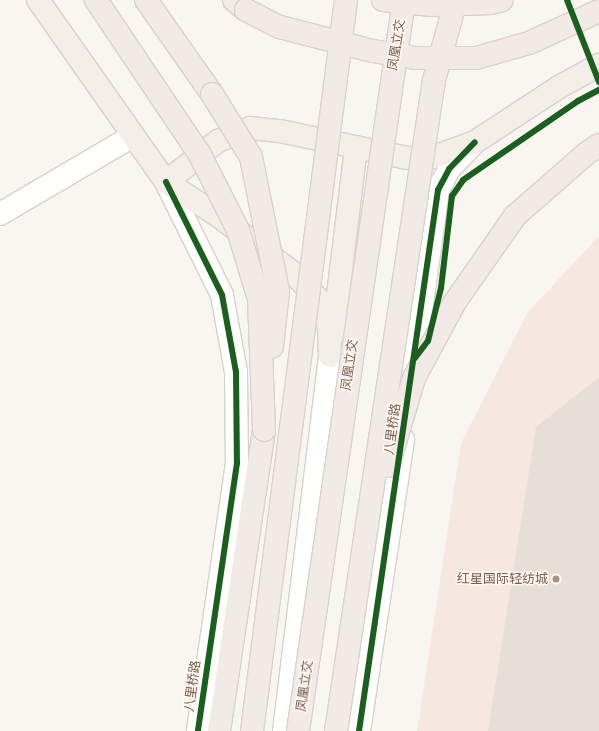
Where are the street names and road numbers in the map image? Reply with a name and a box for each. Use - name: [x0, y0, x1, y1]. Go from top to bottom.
- street label: 凤凰立交: [385, 18, 409, 72]
- street label: 凤凰立交: [339, 338, 361, 392]
- street label: 八里桥路: [382, 402, 404, 456]
- street label: 八里桥路: [182, 659, 204, 713]
- street label: 凤凰立交: [294, 659, 316, 713]

